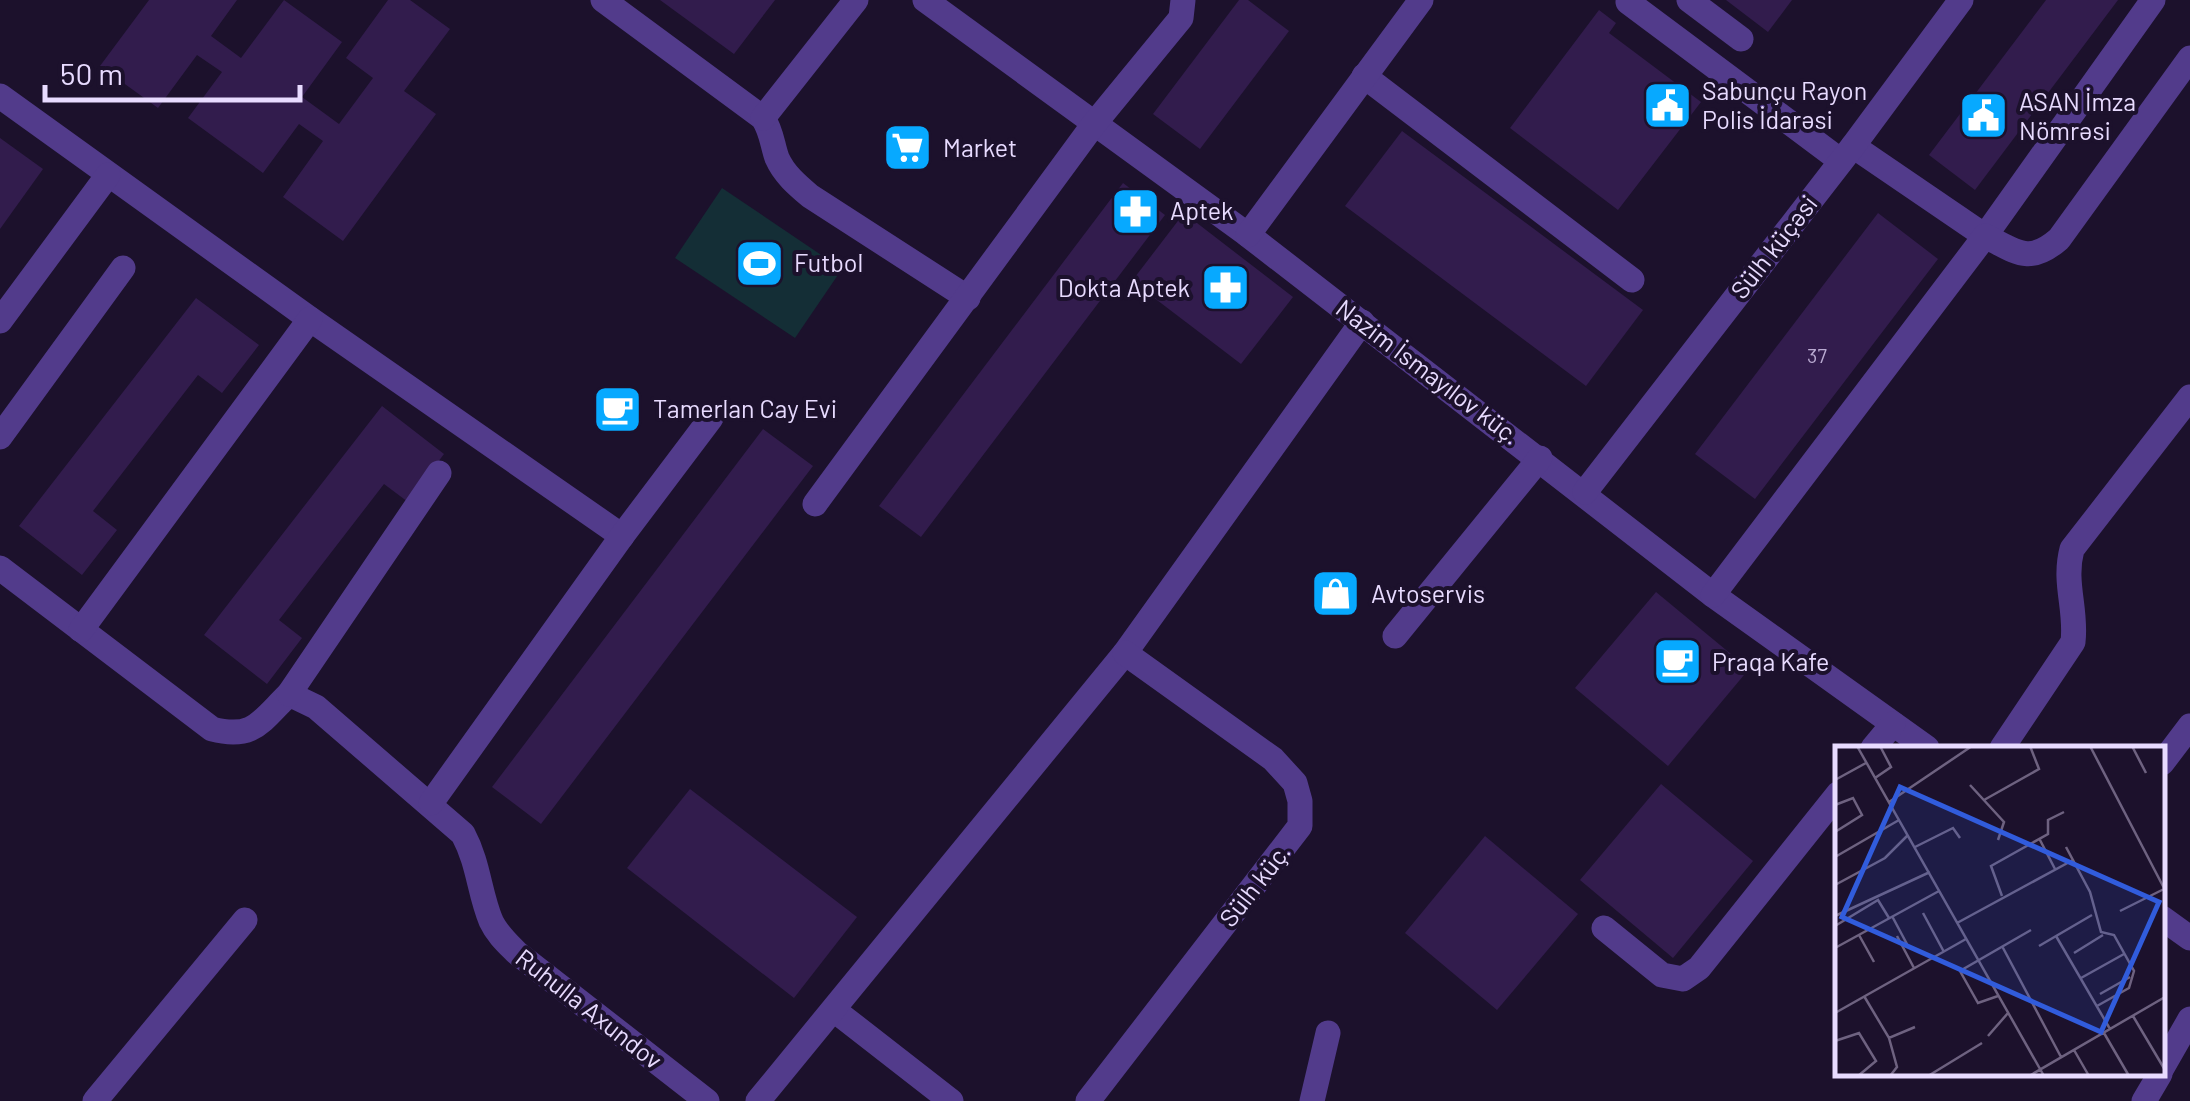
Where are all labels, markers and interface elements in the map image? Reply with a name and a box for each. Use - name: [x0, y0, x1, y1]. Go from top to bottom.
- scale bar: [45, 40, 300, 102]
- text: 50 m: [60, 55, 123, 91]
- place label: Sabunçu Rayon Polis İdarəsi: [1702, 75, 1867, 134]
- public building icon: Sabunçu Rayon Polis İdarəsi: [1641, 79, 1693, 131]
- place label: ASAN İmza Nömrəsi: [2019, 86, 2136, 145]
- public building icon: ASAN İmza Nömrəsi: [1958, 90, 2010, 142]
- supermarket icon: Market: [882, 122, 934, 174]
- place label: Market: [943, 132, 1017, 162]
- pharmacy icon: Aptek: [1109, 185, 1161, 237]
- street label: Sülh küçəsi: [1724, 189, 1823, 304]
- place label: Aptek: [1170, 195, 1234, 225]
- sports icon: Futbol: [733, 237, 785, 289]
- place label: Futbol: [794, 247, 863, 277]
- pharmacy icon: Dokta Aptek: [1199, 262, 1251, 314]
- place label: Dokta Aptek: [1058, 272, 1190, 302]
- street label: Nazim İsmayılov küç.: [1331, 292, 1526, 450]
- house number: 37: [1807, 343, 1827, 367]
- cafe icon: Tamerlan Cay Evi: [592, 383, 644, 435]
- place label: Tamerlan Cay Evi: [653, 393, 837, 423]
- shop icon: Avtoservis: [1310, 568, 1362, 620]
- place label: Avtoservis: [1371, 578, 1485, 608]
- cafe icon: Praqa Kafe: [1651, 636, 1703, 688]
- place label: Praqa Kafe: [1712, 646, 1829, 676]
- inset map: [1835, 746, 2165, 1076]
- street label: Sülh küç.: [1212, 837, 1296, 932]
- street label: Ruhulla Axundov: [511, 942, 669, 1075]

